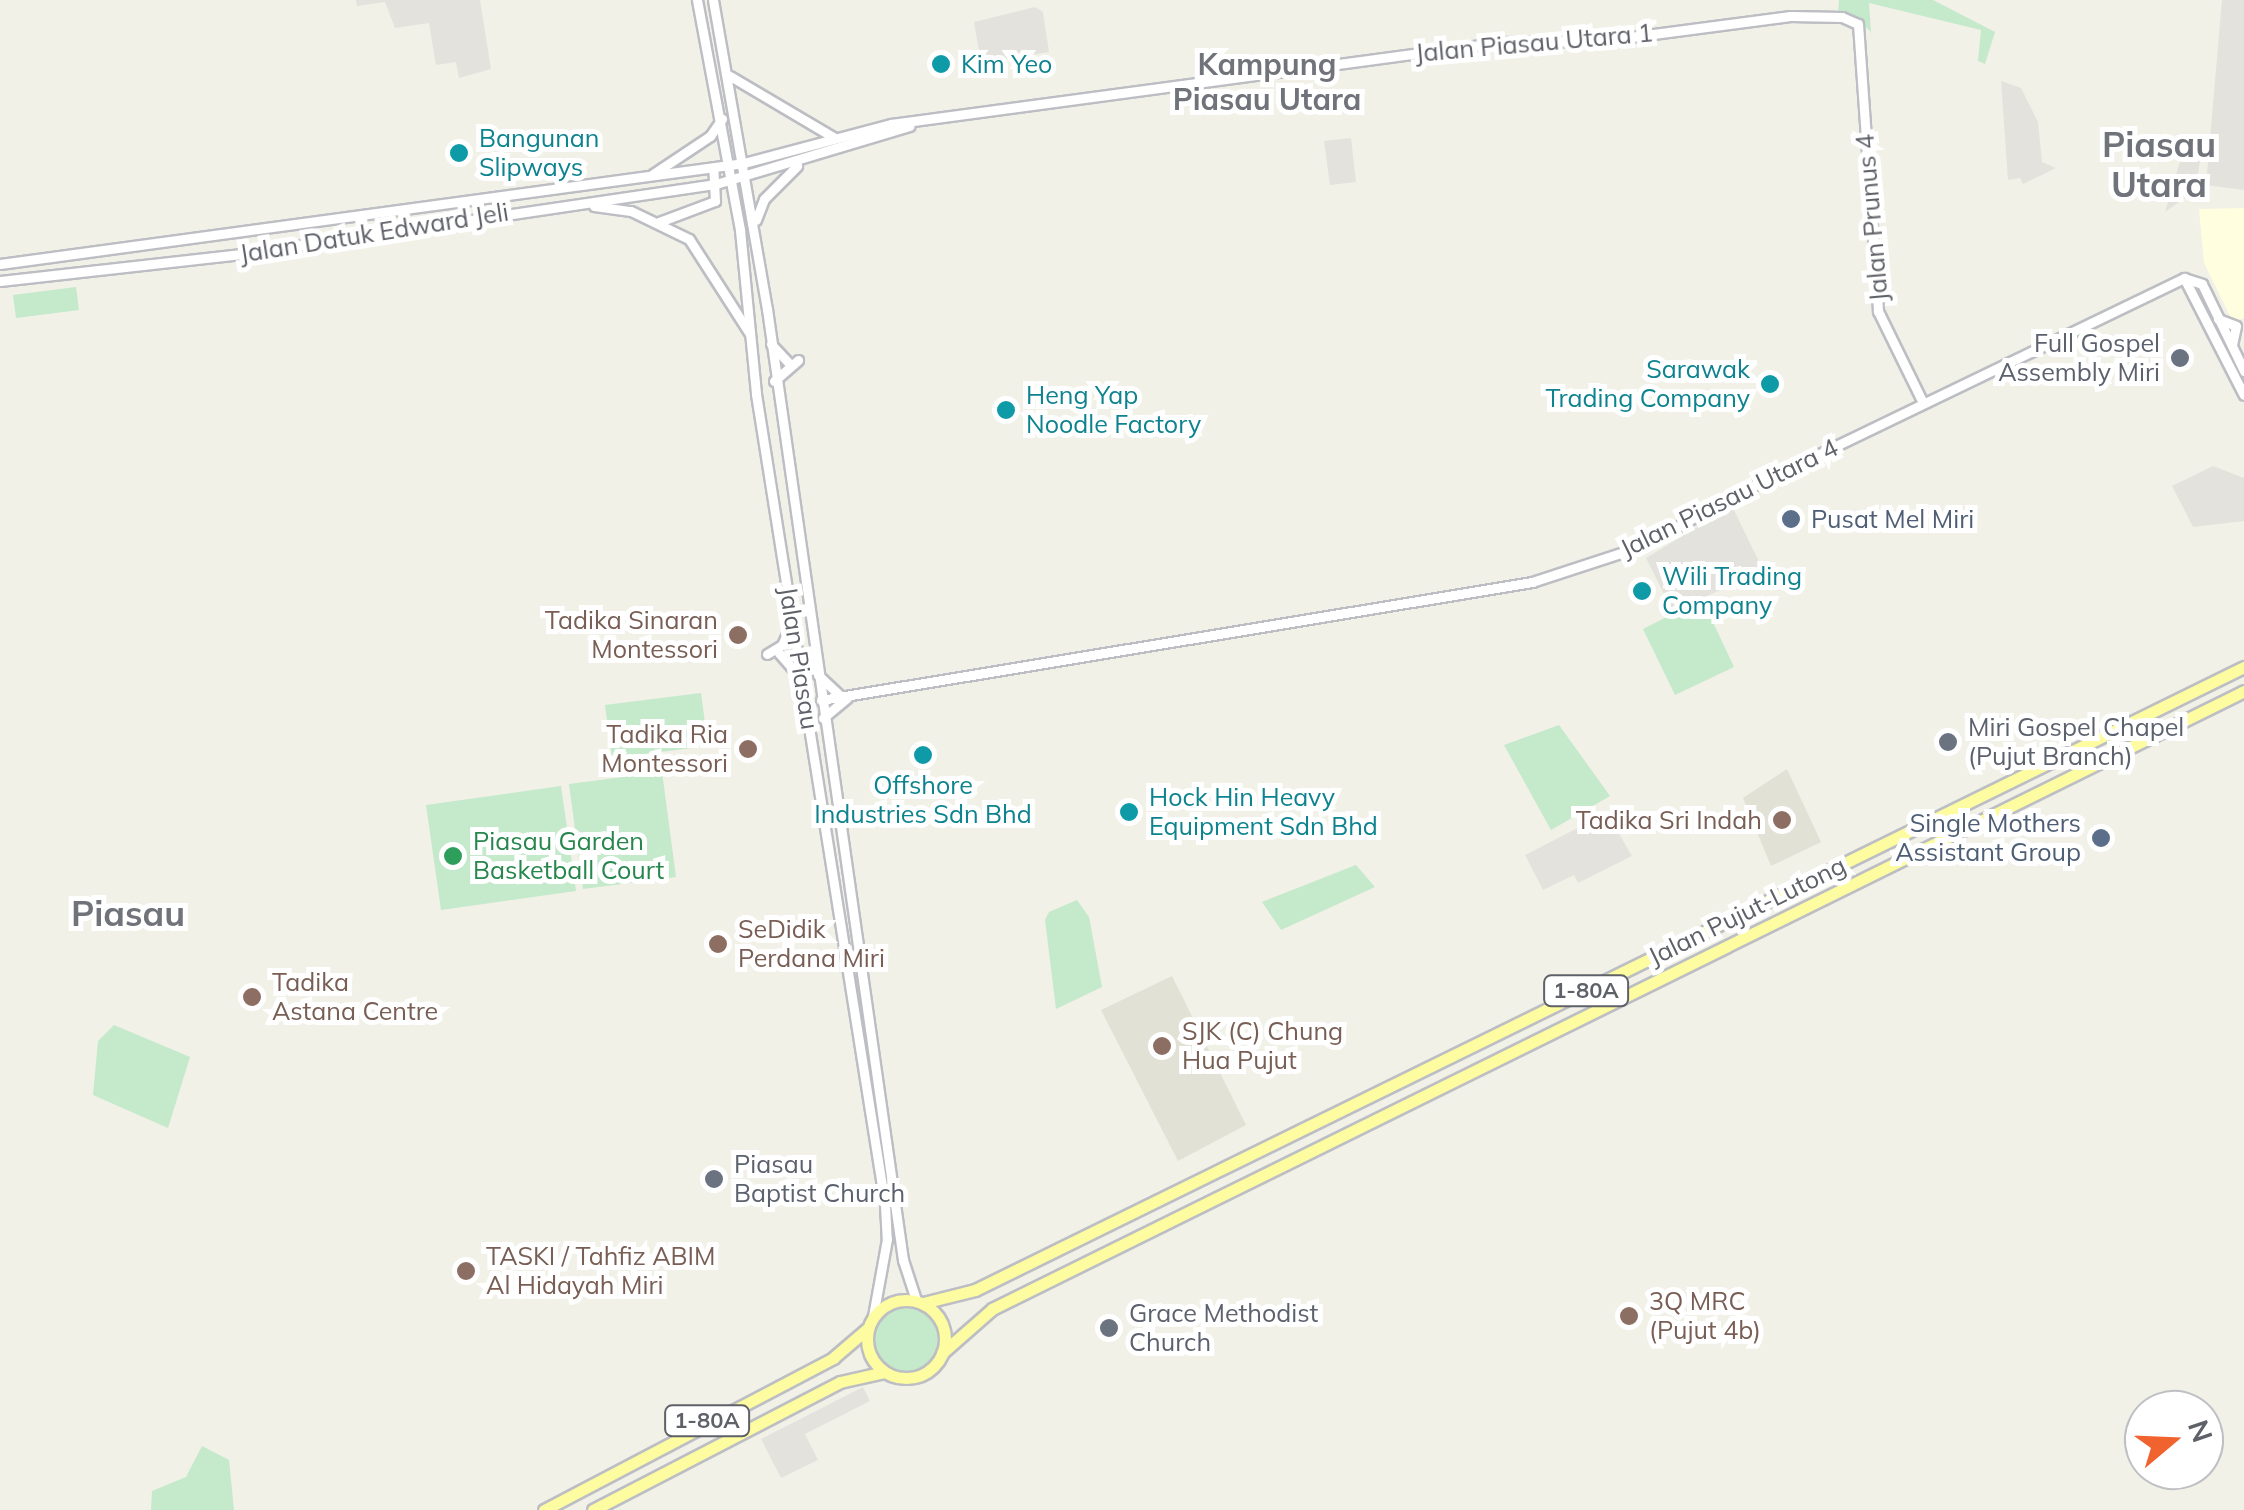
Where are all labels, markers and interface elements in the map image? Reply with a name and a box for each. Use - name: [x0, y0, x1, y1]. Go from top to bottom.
- street label: Jalan Piasau Utara 1: [1414, 18, 1654, 68]
- district label: Kampung Piasau Utara: [1173, 46, 1361, 116]
- place label: Kim Yeo: [961, 49, 1052, 79]
- marker: Kim Yeo: [930, 53, 952, 75]
- district label: Piasau Utara: [2102, 123, 2216, 205]
- place label: Bangunan Slipways: [479, 124, 599, 183]
- street label: Jalan Prunus 4: [1850, 133, 1894, 303]
- marker: Bangunan Slipways: [448, 142, 470, 164]
- street label: Jalan Datuk Edward Jeli: [237, 197, 511, 269]
- place label: Full Gospel Assembly Miri: [1998, 329, 2160, 388]
- marker: Full Gospel Assembly Miri: [2169, 347, 2191, 369]
- place label: Sarawak Trading Company: [1545, 355, 1750, 414]
- marker: Sarawak Trading Company: [1759, 373, 1781, 395]
- place label: Heng Yap Noodle Factory: [1026, 381, 1201, 440]
- marker: Heng Yap Noodle Factory: [995, 399, 1017, 421]
- street label: Jalan Piasau Utara 4: [1615, 432, 1843, 564]
- place label: Pusat Mel Miri: [1811, 504, 1974, 534]
- marker: Pusat Mel Miri: [1780, 508, 1802, 530]
- place label: Wili Trading Company: [1662, 562, 1802, 621]
- marker: Wili Trading Company: [1631, 580, 1653, 602]
- street label: Jalan Piasau: [773, 584, 825, 732]
- place label: Tadika Sinaran Montessori: [545, 606, 718, 665]
- marker: Tadika Sinaran Montessori: [727, 624, 749, 646]
- place label: Miri Gospel Chapel (Pujut Branch): [1968, 713, 2184, 772]
- place label: Tadika Ria Montessori: [601, 720, 728, 779]
- marker: Miri Gospel Chapel (Pujut Branch): [1937, 731, 1959, 753]
- marker: Tadika Ria Montessori: [737, 738, 759, 760]
- marker: Offshore Industries Sdn Bhd: [912, 744, 934, 766]
- place label: Offshore Industries Sdn Bhd: [814, 771, 1032, 830]
- place label: Hock Hin Heavy Equipment Sdn Bhd: [1149, 783, 1378, 842]
- marker: Hock Hin Heavy Equipment Sdn Bhd: [1118, 801, 1140, 823]
- place label: Tadika Sri Indah: [1576, 805, 1762, 835]
- marker: Tadika Sri Indah: [1771, 809, 1793, 831]
- place label: Single Mothers Assistant Group: [1895, 809, 2081, 868]
- place label: Piasau Garden Basketball Court: [473, 827, 664, 886]
- marker: Single Mothers Assistant Group: [2090, 827, 2112, 849]
- marker: Piasau Garden Basketball Court: [442, 845, 464, 867]
- street label: Jalan Pujut-Lutong: [1643, 850, 1851, 972]
- district label: Piasau: [71, 892, 185, 934]
- place label: SeDidik Perdana Miri: [738, 915, 885, 974]
- marker: SeDidik Perdana Miri: [707, 933, 729, 955]
- place label: Tadika Astana Centre: [272, 968, 438, 1027]
- road number: 1-80A: [1541, 974, 1631, 1008]
- marker: Tadika Astana Centre: [241, 986, 263, 1008]
- place label: SJK (C) Chung Hua Pujut: [1182, 1017, 1343, 1076]
- marker: SJK (C) Chung Hua Pujut: [1151, 1035, 1173, 1057]
- place label: Piasau Baptist Church: [734, 1150, 905, 1209]
- marker: Piasau Baptist Church: [703, 1168, 725, 1190]
- place label: TASKI / Tahfiz ABIM Al Hidayah Miri: [486, 1242, 715, 1301]
- marker: TASKI / Tahfiz ABIM Al Hidayah Miri: [455, 1260, 477, 1282]
- place label: 3Q MRC (Pujut 4b): [1649, 1287, 1761, 1346]
- place label: Grace Methodist Church: [1129, 1299, 1318, 1358]
- marker: 3Q MRC (Pujut 4b): [1618, 1305, 1640, 1327]
- marker: Grace Methodist Church: [1098, 1317, 1120, 1339]
- north arrow: [2124, 1390, 2224, 1490]
- road number: 1-80A: [662, 1404, 752, 1438]
- text: N: [2181, 1415, 2221, 1446]

